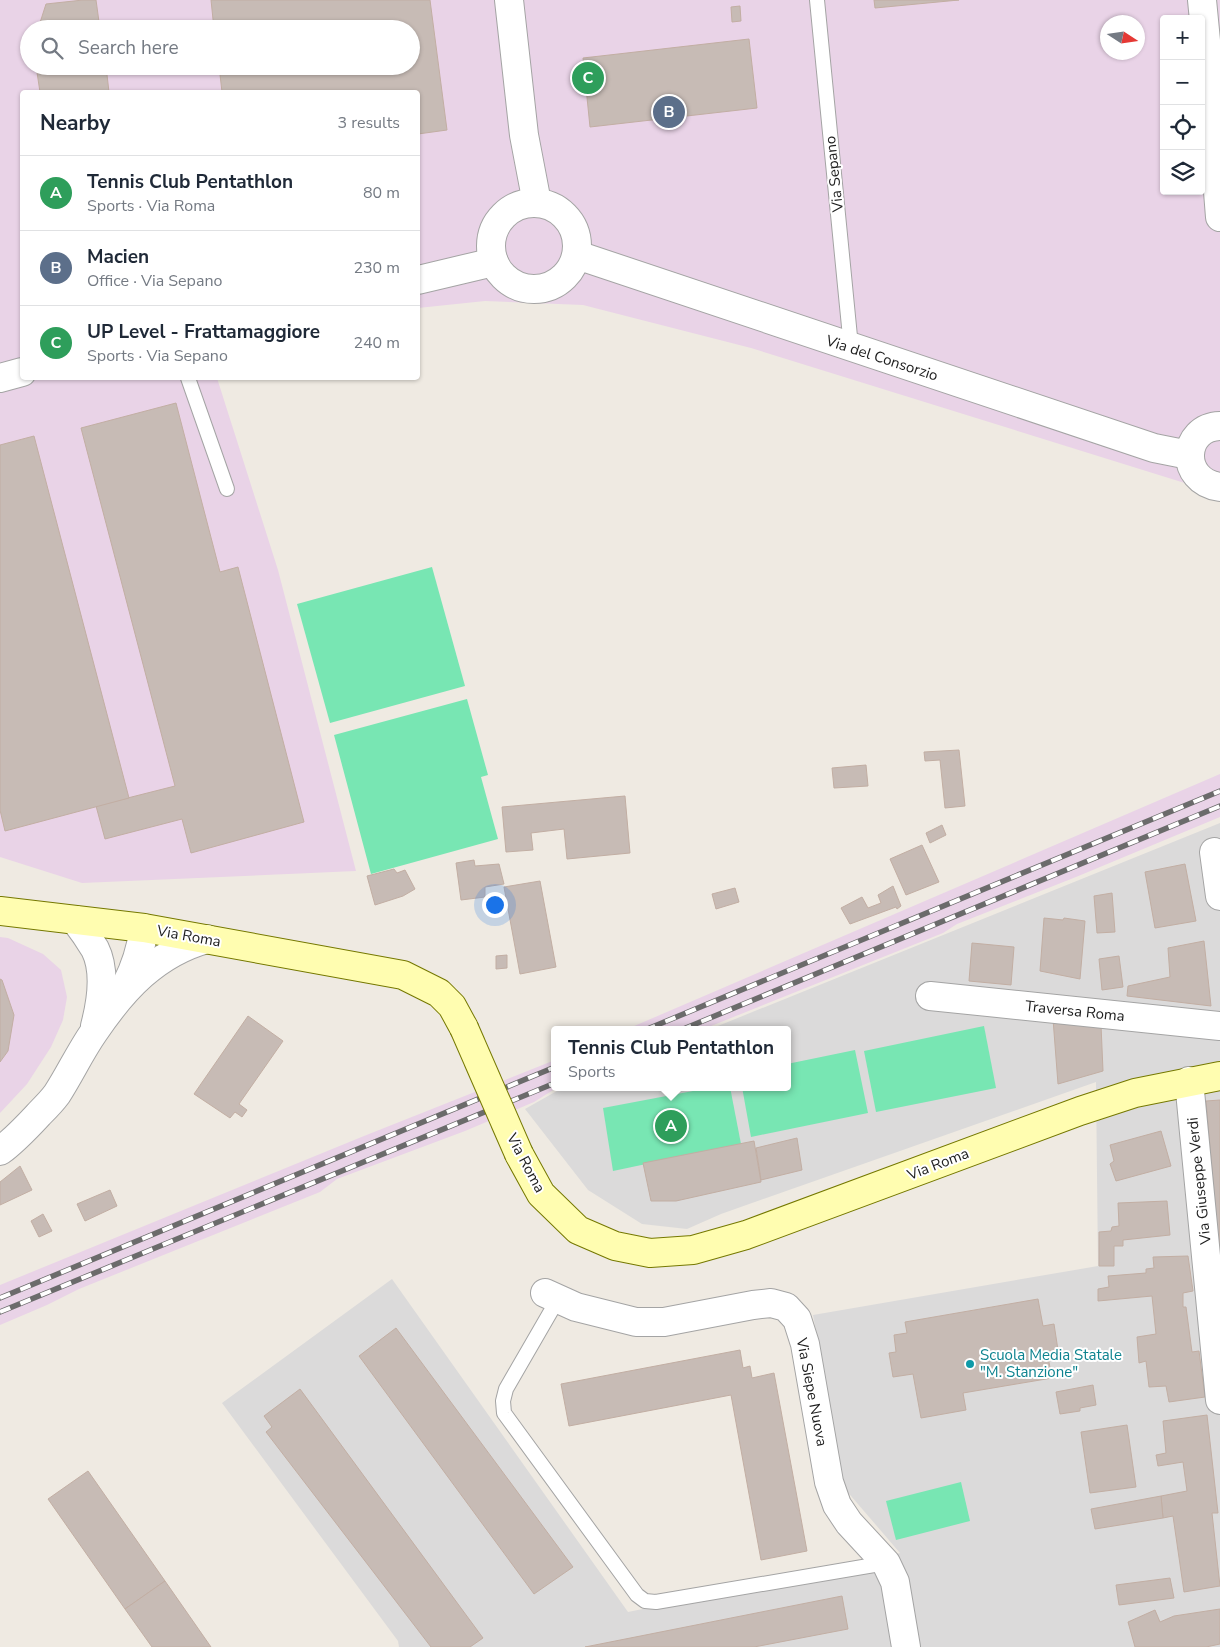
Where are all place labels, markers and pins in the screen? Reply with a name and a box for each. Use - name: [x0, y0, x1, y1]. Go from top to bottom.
- pin: C: [572, 59, 604, 97]
- pin: B: [653, 93, 685, 131]
- pin: A: [655, 1107, 687, 1145]
- place label: Scuola Media Statale "M. Stanzione": [980, 1345, 1122, 1382]
- marker: Scuola Media Statale "M. Stanzione": [964, 1358, 976, 1370]

